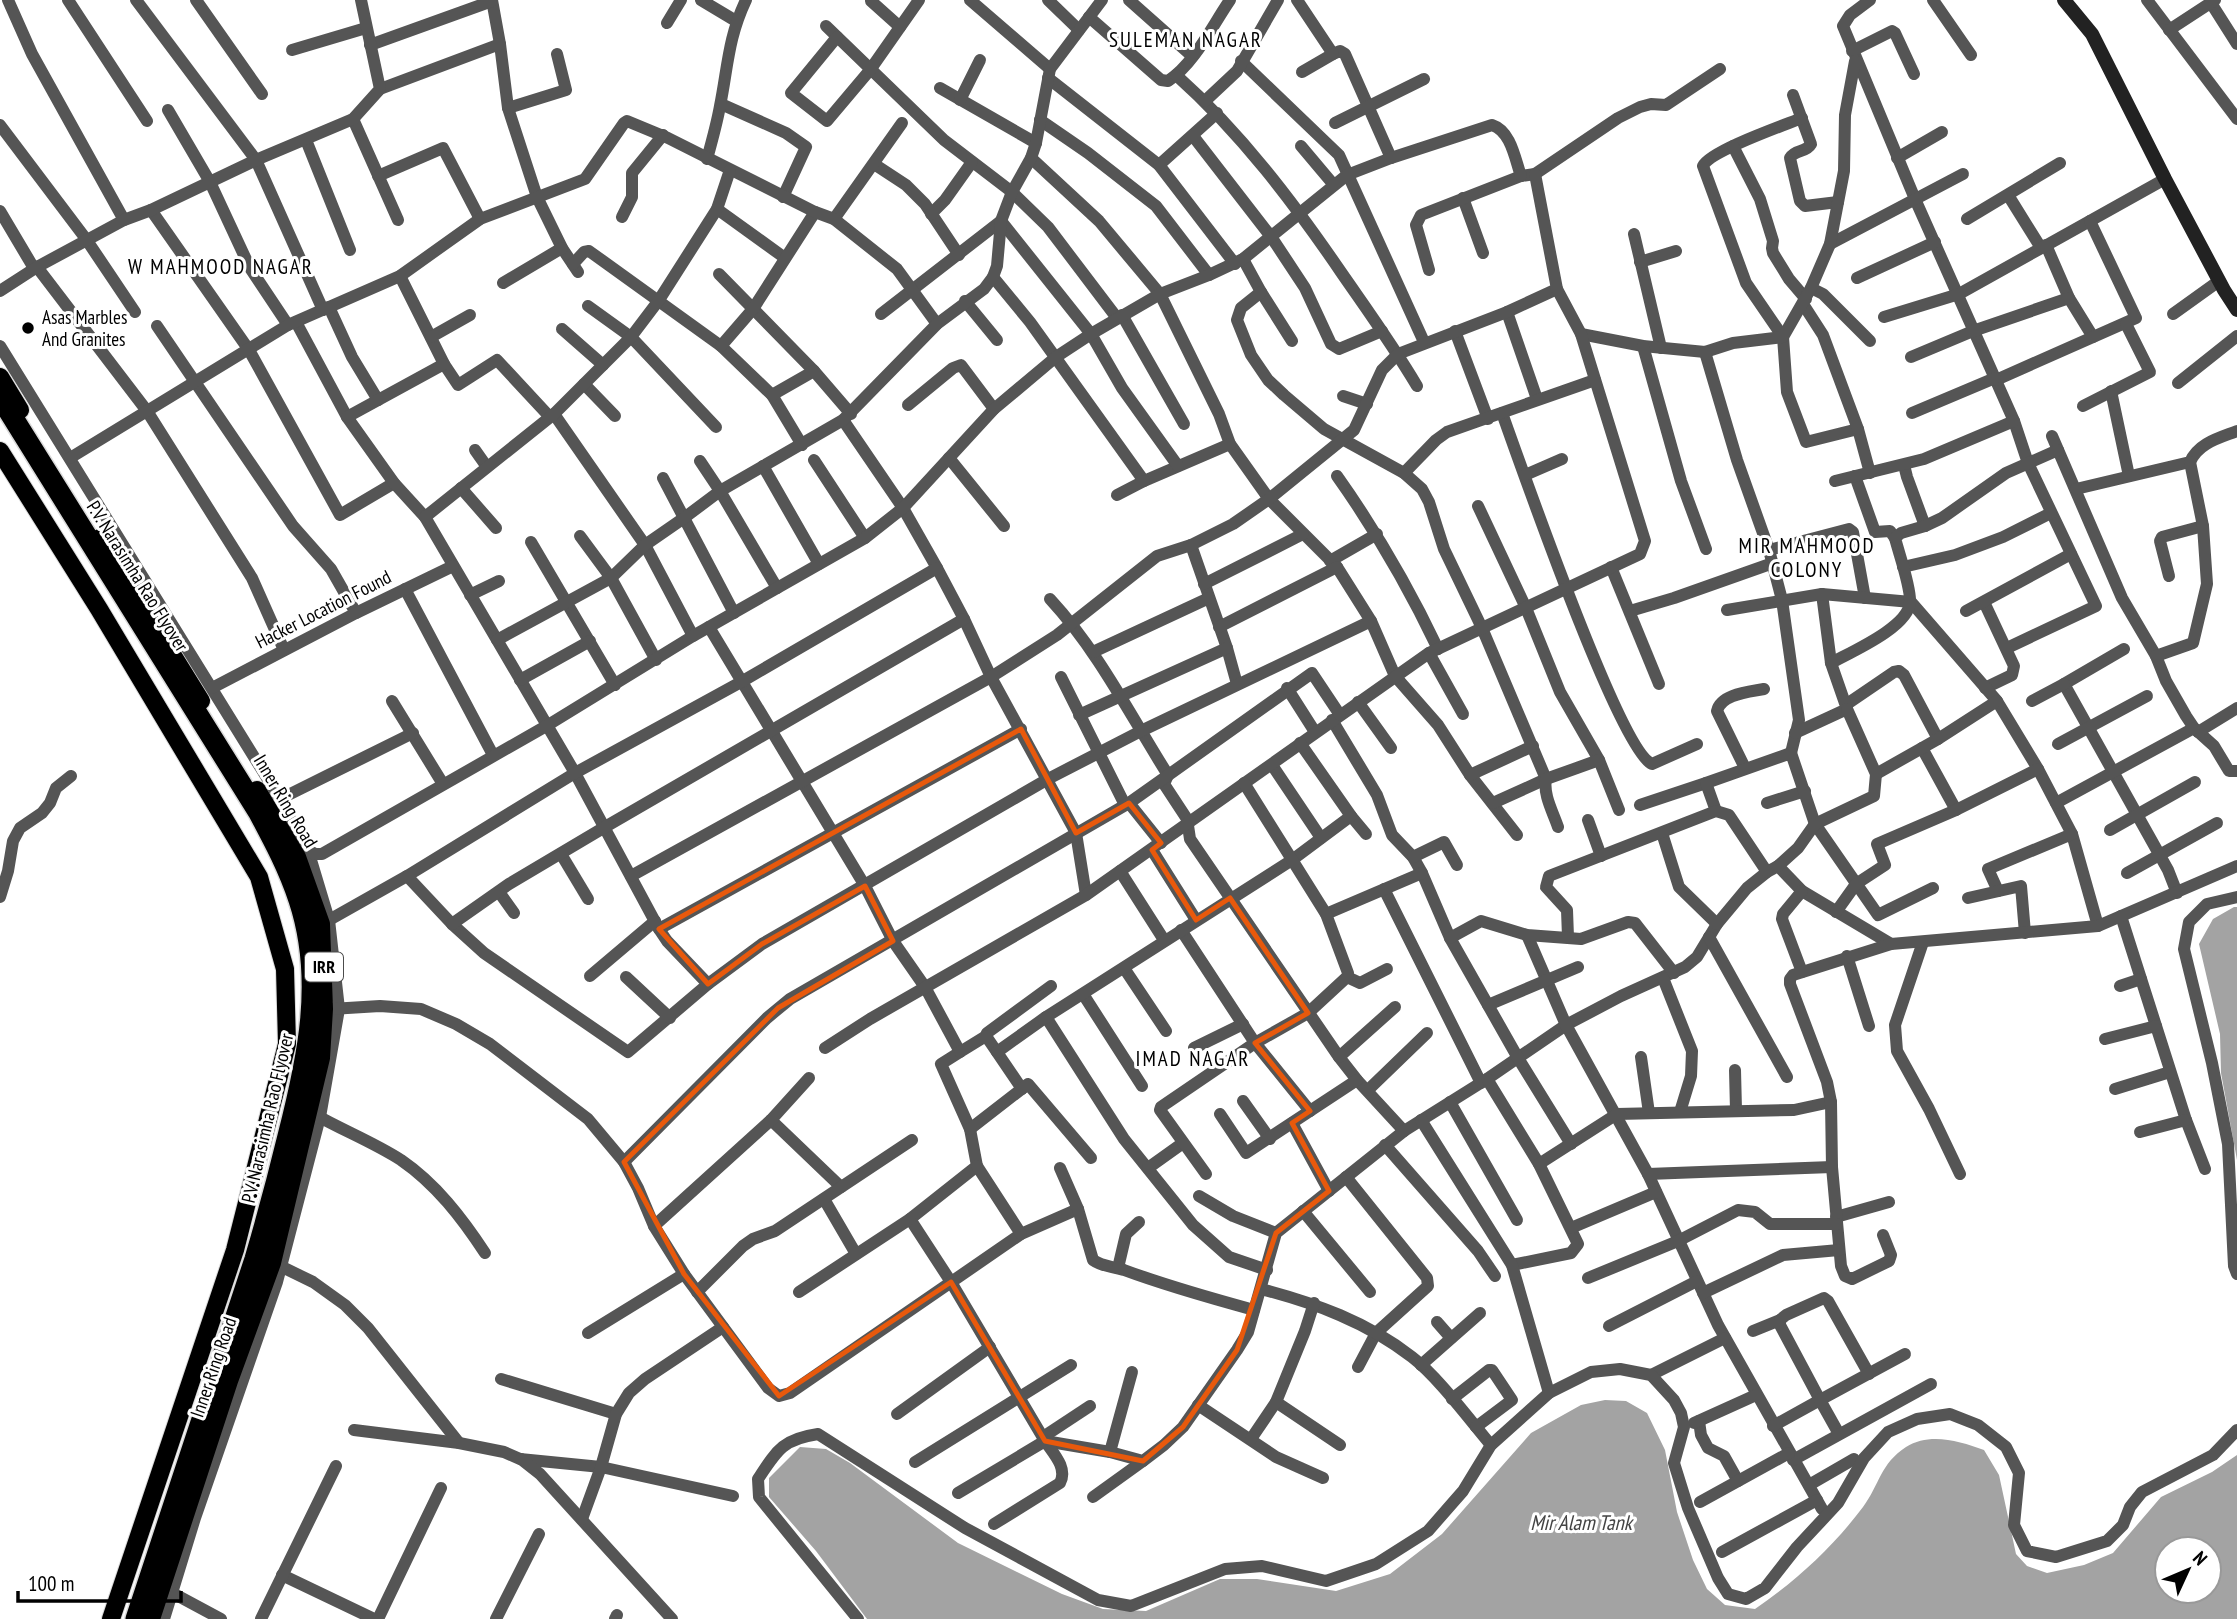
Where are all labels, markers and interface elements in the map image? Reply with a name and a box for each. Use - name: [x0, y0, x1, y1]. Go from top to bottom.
- district label: SULEMAN NAGAR: [1109, 26, 1263, 53]
- district label: W MAHMOOD NAGAR: [128, 253, 314, 280]
- place label: Asas Marbles And Granites: [42, 305, 127, 351]
- marker: Asas Marbles And Granites: [20, 320, 36, 336]
- street label: P.V. Narasimha Rao Flyover: [82, 496, 195, 657]
- district label: MIR MAHMOOD COLONY: [1739, 532, 1875, 583]
- street label: Hacker Location Found: [251, 564, 395, 654]
- street label: Inner Ring Road: [249, 750, 323, 852]
- road number: IRR: [305, 952, 343, 982]
- street label: P.V. Narasimha Rao Flyover: [236, 1030, 298, 1205]
- district label: IMAD NAGAR: [1136, 1045, 1250, 1072]
- street label: Inner Ring Road: [185, 1314, 241, 1420]
- water label: Mir Alam Tank: [1530, 1509, 1635, 1536]
- north arrow: [2153, 1535, 2223, 1605]
- text: N: [2188, 1546, 2212, 1570]
- scale bar: [18, 1560, 180, 1604]
- text: 100 m: [28, 1570, 74, 1597]

